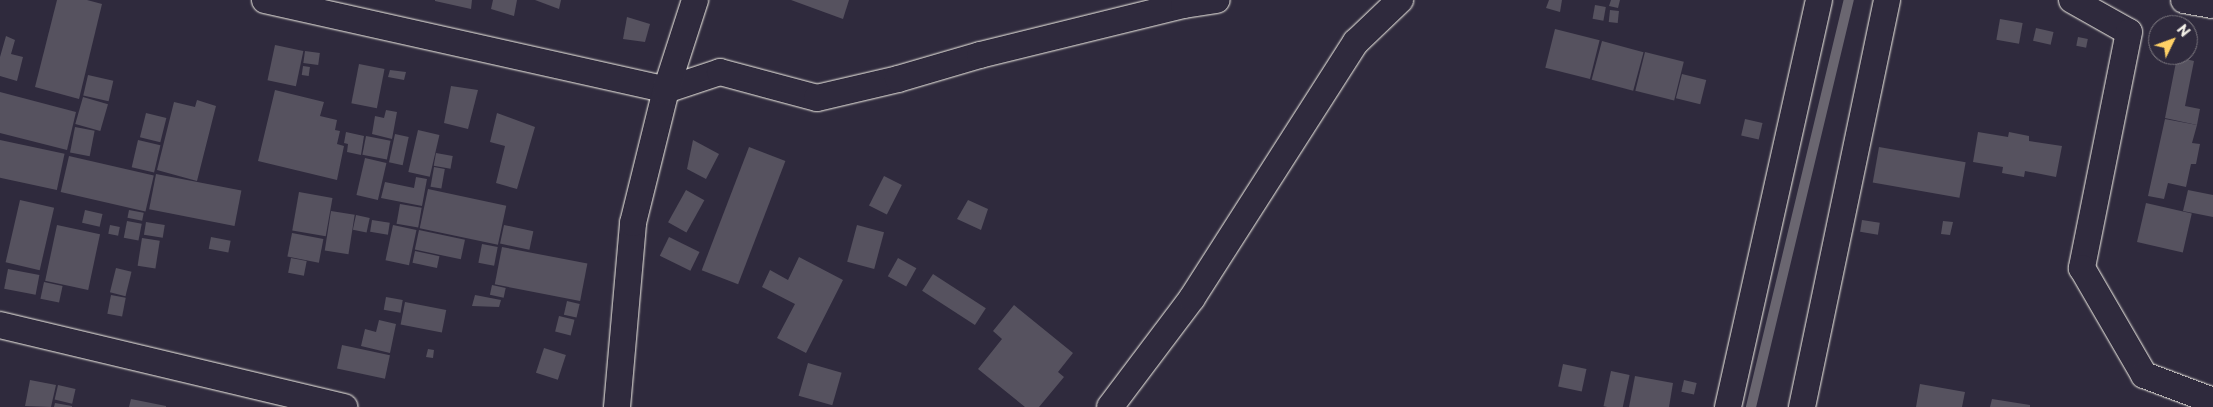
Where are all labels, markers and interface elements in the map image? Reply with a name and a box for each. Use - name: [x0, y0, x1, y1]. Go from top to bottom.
- north arrow: [2148, 15, 2198, 65]
- text: N: [2172, 19, 2195, 41]

